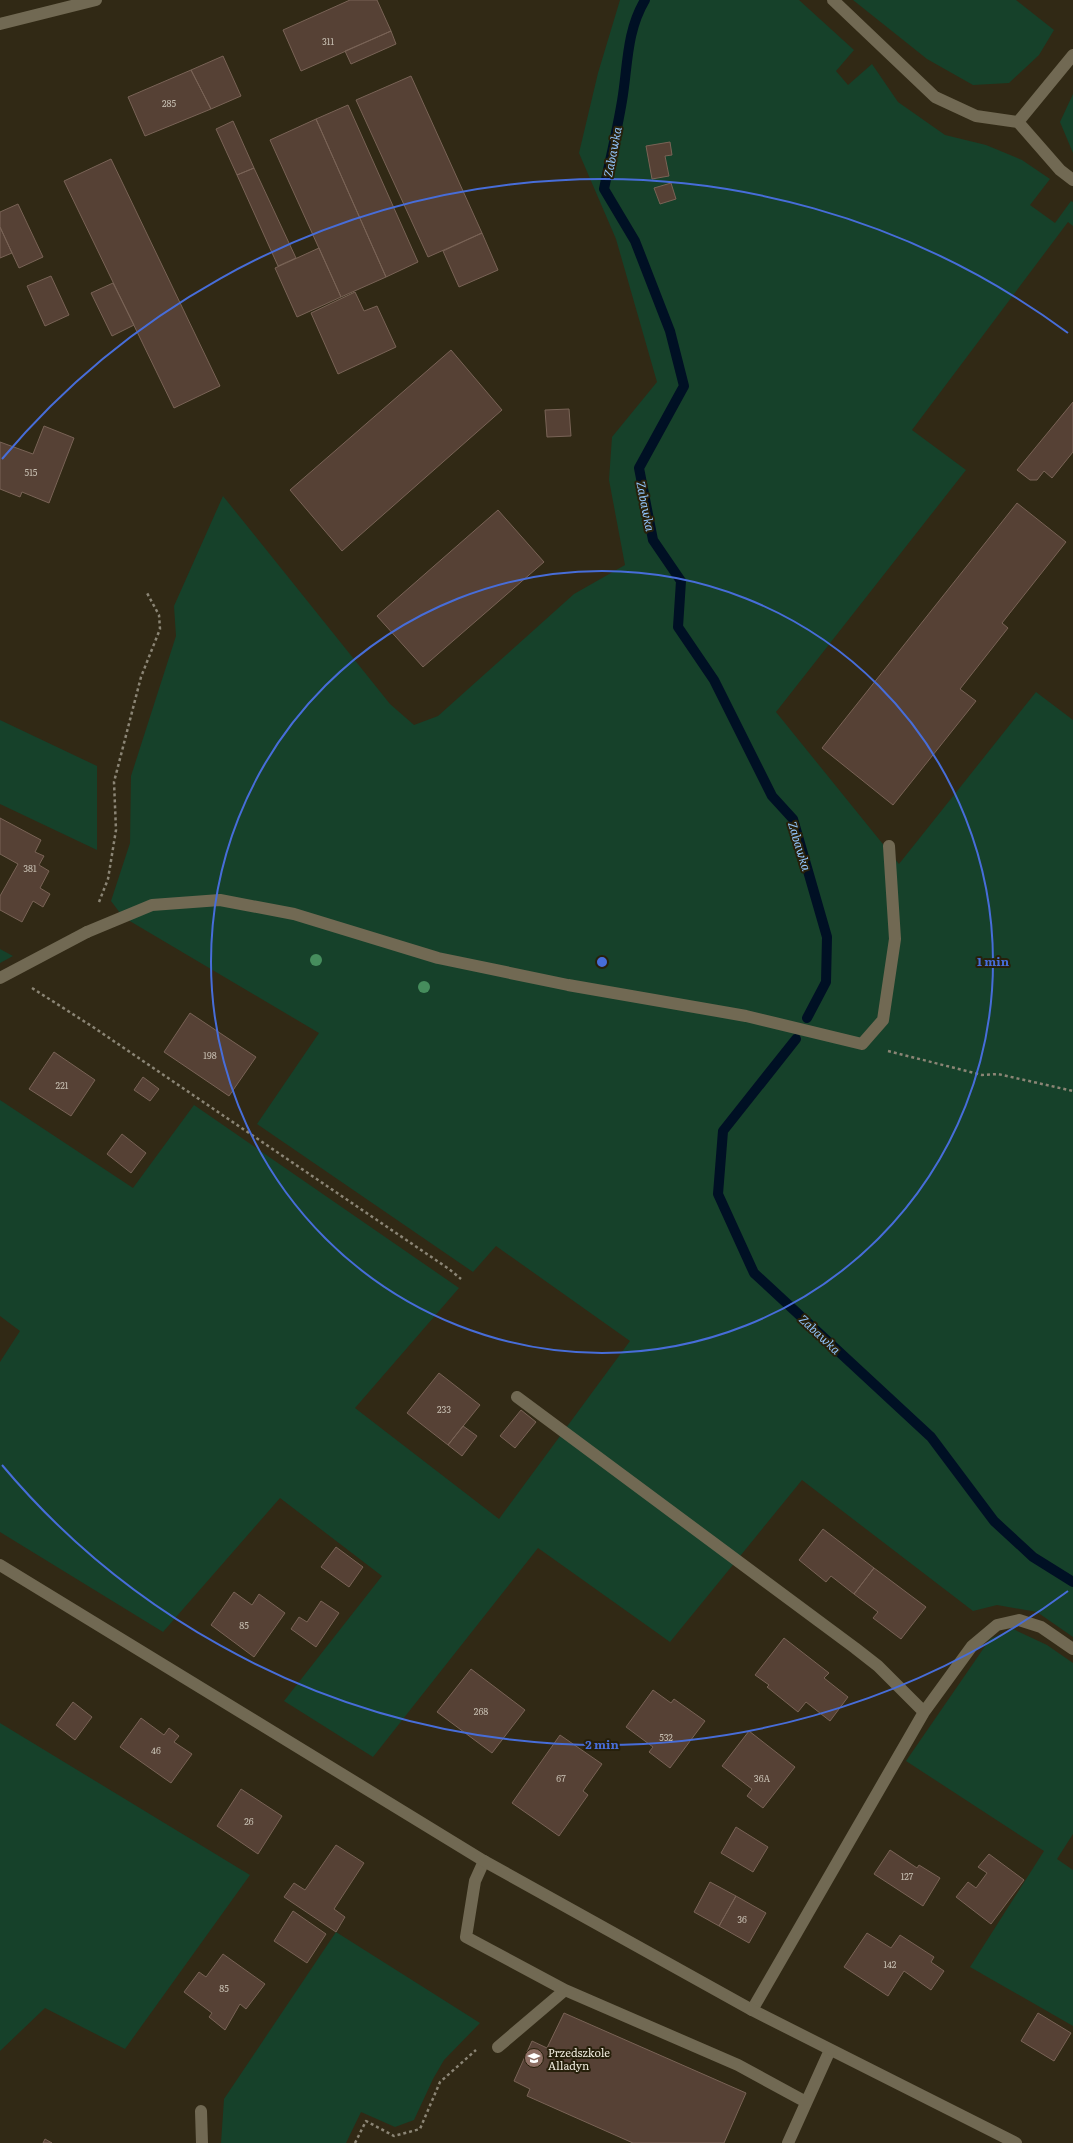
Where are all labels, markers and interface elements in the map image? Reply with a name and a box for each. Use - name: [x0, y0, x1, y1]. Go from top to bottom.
- house number: 311: [322, 34, 334, 48]
- house number: 285: [162, 96, 176, 110]
- water label: Zabawka: [598, 125, 626, 179]
- house number: 515: [25, 465, 38, 479]
- water label: Zabawka: [632, 479, 660, 533]
- water label: Zabawka: [784, 819, 816, 873]
- house number: 381: [23, 861, 37, 875]
- text: 1 min: [977, 952, 1010, 970]
- centre of rings: [595, 955, 609, 969]
- house number: 198: [203, 1048, 217, 1062]
- house number: 221: [56, 1078, 69, 1092]
- water label: Zabawka: [795, 1310, 845, 1358]
- house number: 233: [437, 1402, 451, 1416]
- house number: 85: [239, 1618, 249, 1632]
- house number: 268: [474, 1704, 488, 1718]
- house number: 532: [659, 1730, 673, 1744]
- text: 2 min: [585, 1735, 619, 1753]
- house number: 46: [151, 1743, 161, 1757]
- house number: 67: [556, 1771, 566, 1785]
- house number: 36A: [754, 1771, 771, 1785]
- house number: 26: [244, 1814, 254, 1828]
- house number: 127: [901, 1869, 914, 1883]
- house number: 36: [737, 1912, 747, 1926]
- house number: 142: [884, 1957, 897, 1971]
- house number: 85: [219, 1981, 229, 1995]
- place label: Przedszkole Alladyn: [548, 2044, 610, 2073]
- school or university icon: Przedszkole Alladyn: [523, 2047, 545, 2069]

